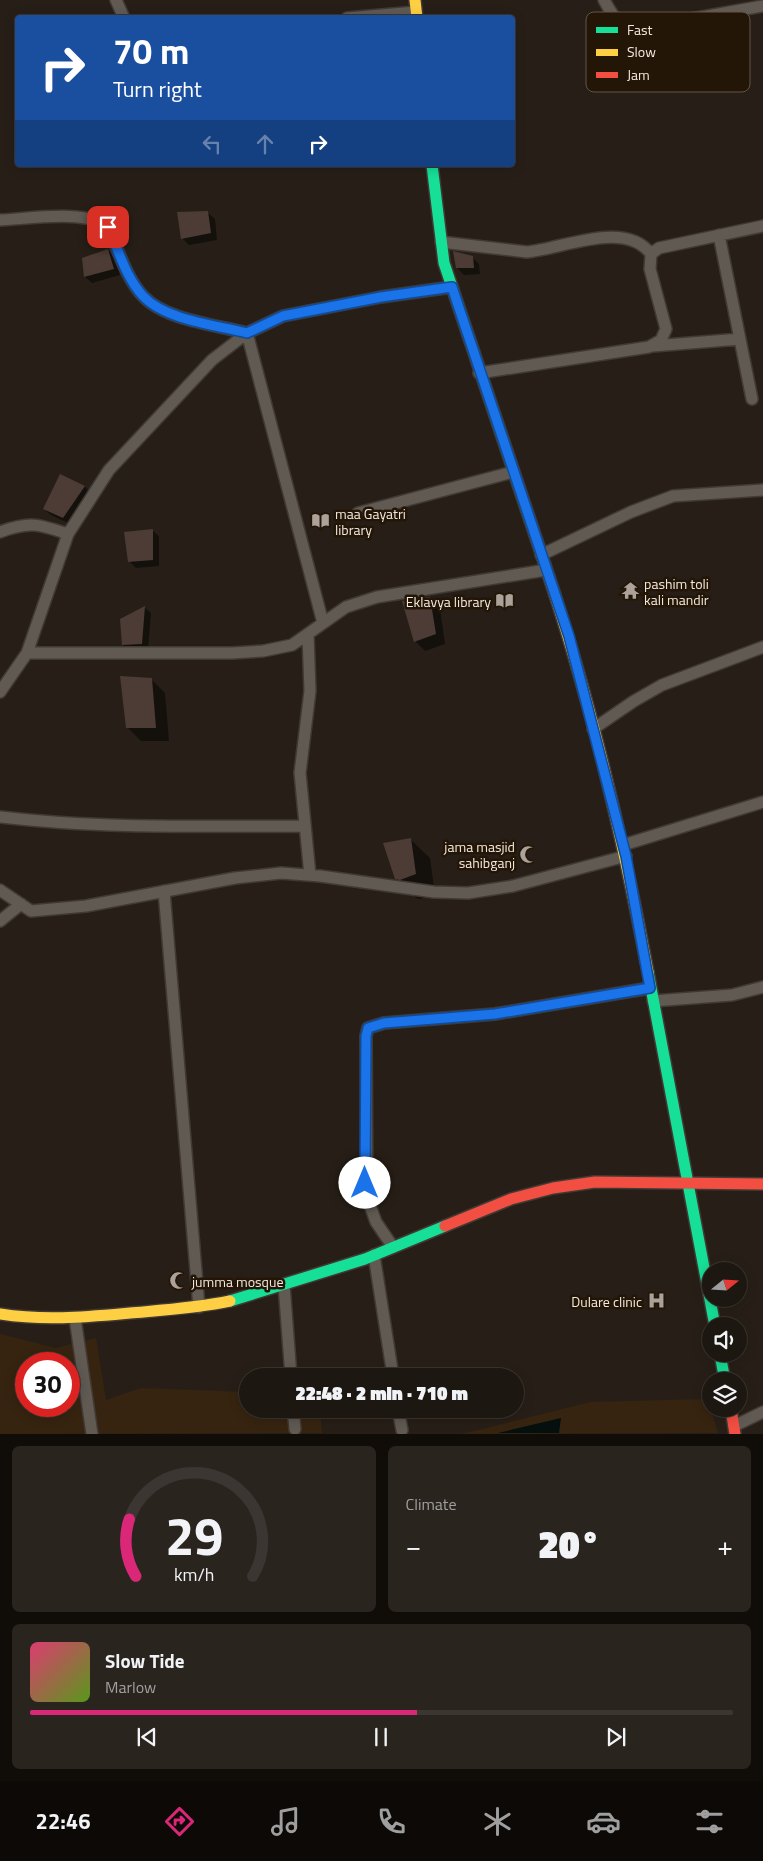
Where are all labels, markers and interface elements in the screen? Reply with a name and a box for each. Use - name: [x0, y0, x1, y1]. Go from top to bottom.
- legend: [586, 12, 750, 92]
- text: Fast: [627, 19, 652, 40]
- text: 70 m: [113, 24, 189, 78]
- icon: right: [30, 35, 95, 100]
- text: Slow: [627, 41, 656, 62]
- text: Jam: [627, 64, 650, 85]
- text: Turn right: [113, 72, 202, 106]
- icon: left: [198, 130, 226, 158]
- icon: ahead: [251, 130, 279, 158]
- icon: right: [304, 130, 332, 158]
- pin: [87, 206, 129, 248]
- icon: arrive: [94, 213, 122, 241]
- place label: maa Gayatri library: [335, 503, 406, 540]
- library icon: maa Gayatri library: [311, 511, 331, 531]
- place label: pashim toli kali mandir: [644, 573, 709, 610]
- temple icon: pashim toli kali mandir: [620, 581, 640, 601]
- place label: Eklavya library: [406, 591, 491, 612]
- library icon: Eklavya library: [495, 591, 515, 611]
- place label: jama masjid sahibganj: [443, 836, 515, 873]
- mosque icon: jama masjid sahibganj: [519, 844, 539, 864]
- position arrow: [338, 1156, 390, 1208]
- north arrow: [702, 1262, 748, 1308]
- map controls: [702, 1262, 747, 1417]
- mosque icon: jumma mosque: [168, 1271, 188, 1291]
- place label: jumma mosque: [191, 1271, 283, 1292]
- place label: Dulare clinic: [571, 1291, 642, 1312]
- hospital icon: Dulare clinic: [646, 1291, 666, 1311]
- button: sound: [702, 1317, 747, 1362]
- speed limit sign: 30: [15, 1352, 80, 1417]
- button: layers: [702, 1372, 747, 1417]
- text: 22:48 · 2 min · 710 m: [295, 1378, 468, 1407]
- text: Climate: [406, 1492, 457, 1516]
- text: 29: [165, 1496, 223, 1575]
- text: 20°: [538, 1515, 601, 1573]
- text: −: [406, 1524, 421, 1567]
- text: +: [717, 1524, 733, 1567]
- text: km/h: [174, 1561, 214, 1588]
- text: Slow Tide: [105, 1646, 184, 1675]
- text: Marlow: [105, 1675, 156, 1699]
- icon: previous: [133, 1723, 161, 1751]
- icon: pause: [367, 1723, 395, 1751]
- icon: next: [602, 1723, 630, 1751]
- text: 22:46: [36, 1804, 90, 1838]
- icon: directions: [162, 1804, 197, 1839]
- icon: music: [268, 1804, 303, 1839]
- icon: phone: [374, 1804, 409, 1839]
- icon: climate: [480, 1804, 515, 1839]
- icon: car: [586, 1804, 621, 1839]
- icon: filters: [692, 1804, 727, 1839]

